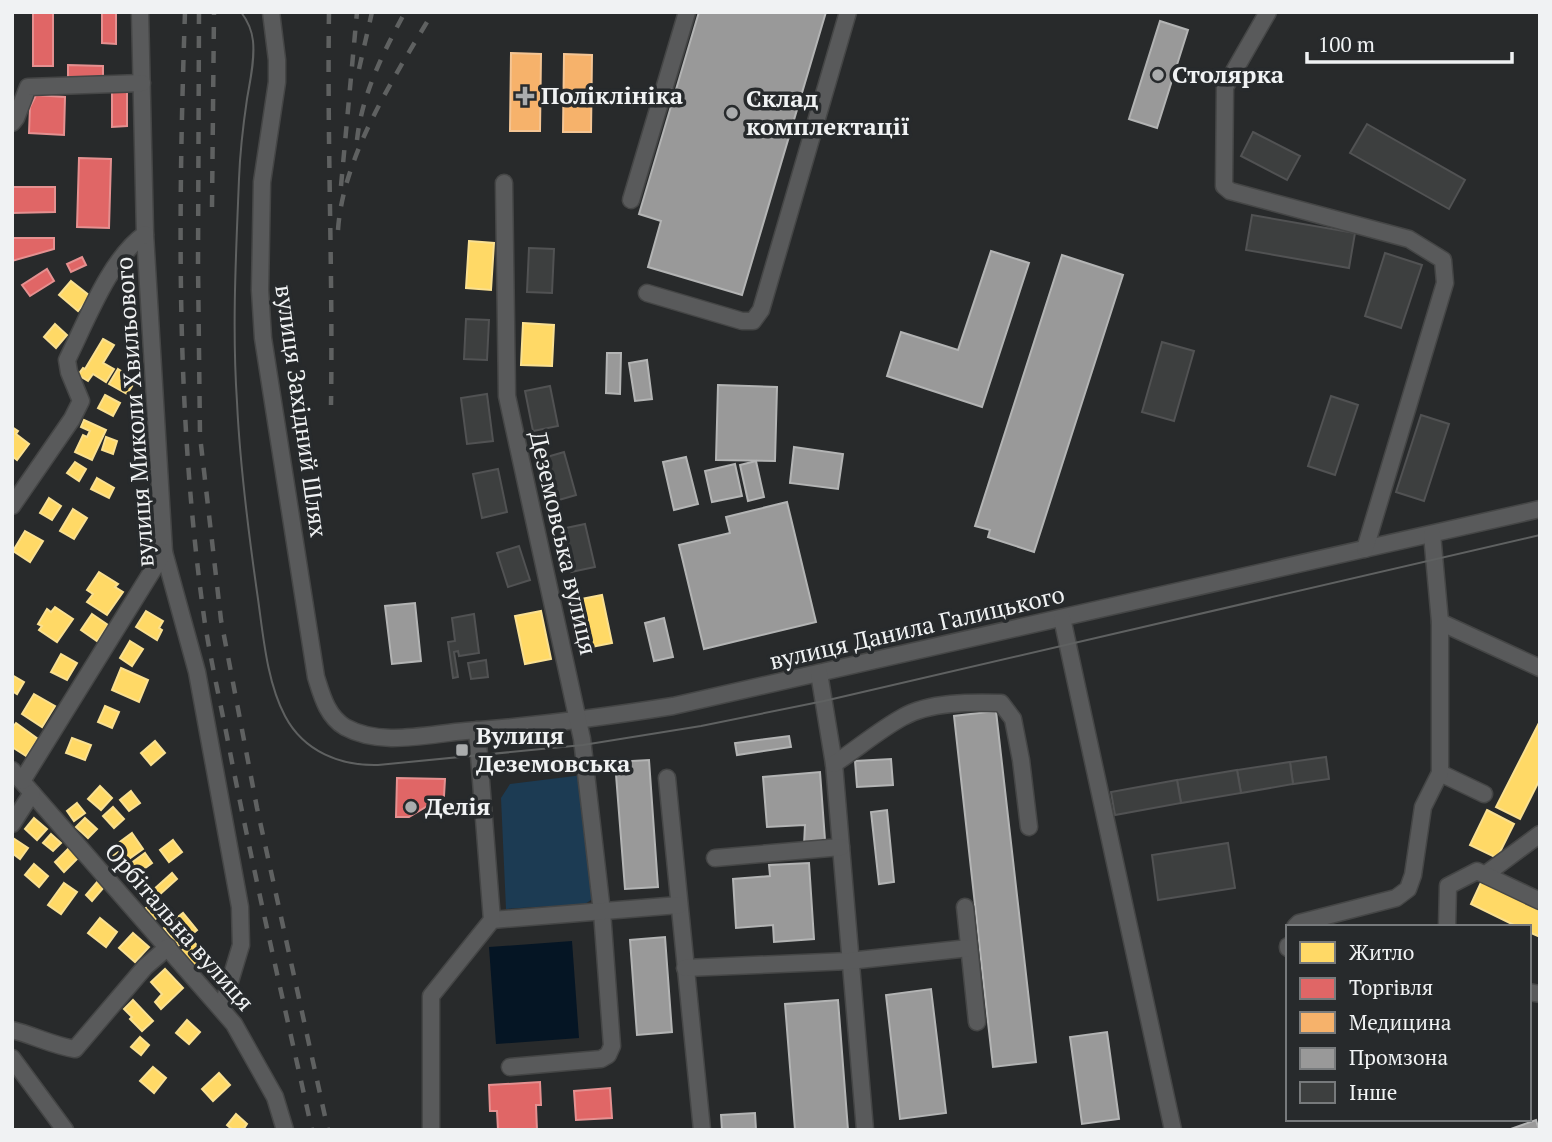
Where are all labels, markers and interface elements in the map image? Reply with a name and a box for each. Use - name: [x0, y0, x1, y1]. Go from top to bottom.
- scale bar: [1307, 21, 1512, 65]
- text: 100 m: [1318, 30, 1375, 58]
- place label: Столярка: [1172, 58, 1285, 90]
- marker: Столярка: [1150, 67, 1166, 83]
- place label: Поліклініка: [541, 79, 684, 111]
- place label: Склад комплектації: [746, 82, 910, 142]
- marker: Поліклініка: [515, 86, 535, 106]
- marker: Склад комплектації: [724, 105, 740, 121]
- street label: вулиця Миколи Хвильового: [107, 256, 161, 568]
- street label: вулиця Західний Шлях: [268, 283, 336, 540]
- street label: Деземовська вулиця: [523, 428, 605, 658]
- street label: вулиця Данила Галицького: [766, 577, 1068, 677]
- place label: Вулиця Деземовська: [476, 719, 631, 779]
- marker: Вулиця Деземовська: [454, 742, 470, 758]
- place label: Делія: [425, 790, 491, 822]
- marker: Делія: [403, 799, 419, 815]
- street label: Орбітальна вулиця: [98, 836, 262, 1017]
- legend: [1286, 925, 1531, 1121]
- text: Житло: [1349, 938, 1414, 966]
- text: Торгівля: [1349, 973, 1433, 1001]
- text: Медицина: [1349, 1008, 1452, 1036]
- text: Промзона: [1349, 1043, 1448, 1071]
- text: Інше: [1349, 1078, 1397, 1106]

